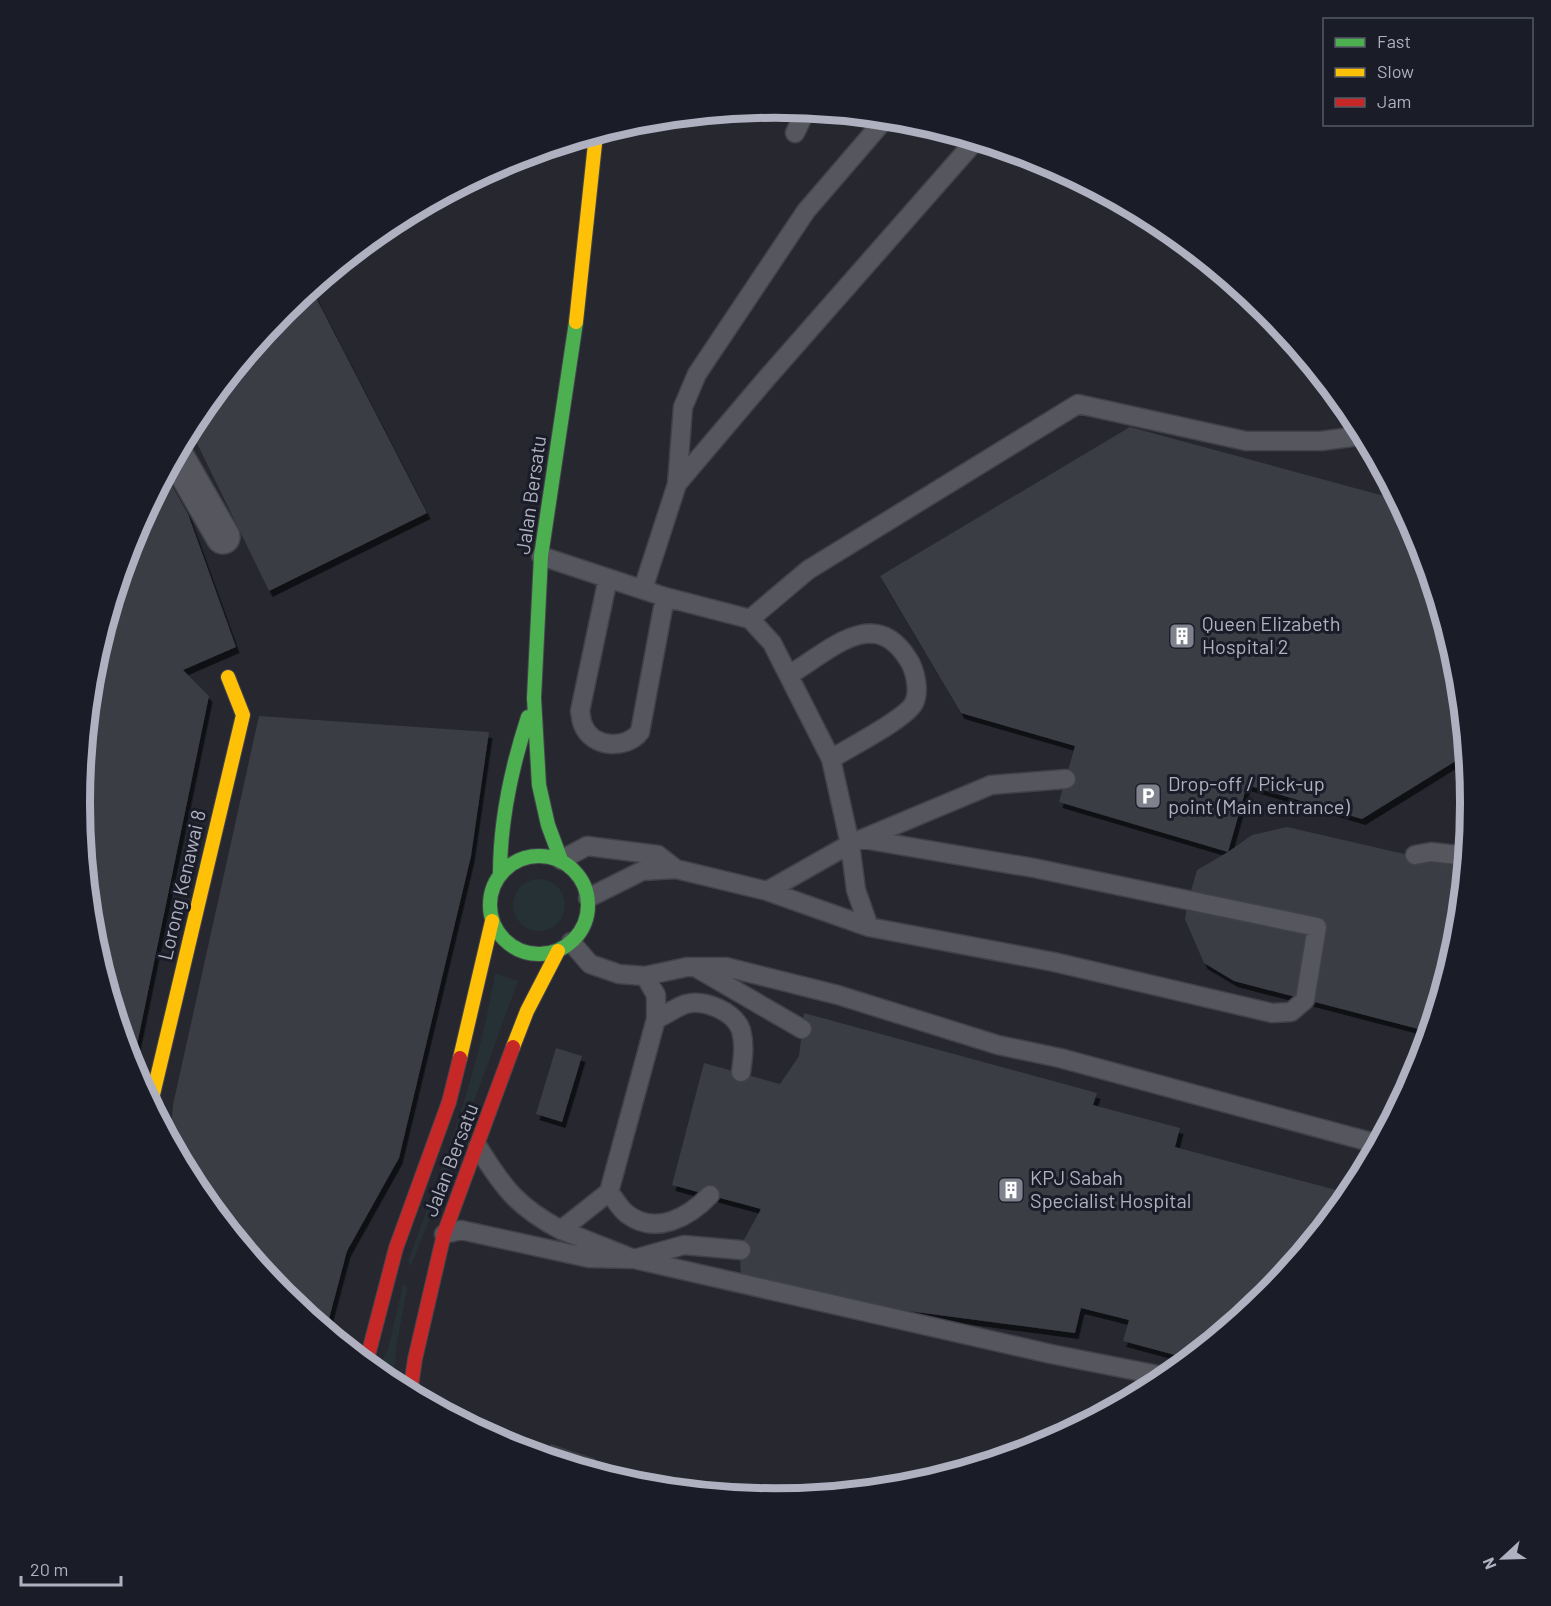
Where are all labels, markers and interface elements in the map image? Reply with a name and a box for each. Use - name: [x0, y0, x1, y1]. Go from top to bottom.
- legend: [1323, 18, 1533, 126]
- text: Fast: [1377, 30, 1411, 52]
- text: Slow: [1377, 60, 1414, 82]
- text: Jam: [1377, 90, 1411, 112]
- street label: Jalan Bersatu: [510, 434, 550, 556]
- place label: Queen Elizabeth Hospital 2: [1202, 611, 1341, 658]
- building icon: Queen Elizabeth Hospital 2: [1167, 621, 1197, 651]
- place label: Drop-off / Pick-up point (Main entrance): [1168, 771, 1350, 818]
- parking icon: Drop-off / Pick-up point (Main entrance): [1133, 781, 1163, 811]
- street label: Lorong Kenawai 8: [152, 807, 210, 962]
- street label: Jalan Bersatu: [417, 1100, 483, 1220]
- place label: KPJ Sabah Specialist Hospital: [1030, 1165, 1191, 1212]
- building icon: KPJ Sabah Specialist Hospital: [996, 1175, 1026, 1205]
- north arrow: [1473, 1528, 1533, 1588]
- scale bar: [21, 1549, 122, 1587]
- text: N: [1478, 1555, 1499, 1572]
- text: 20 m: [30, 1558, 68, 1580]

